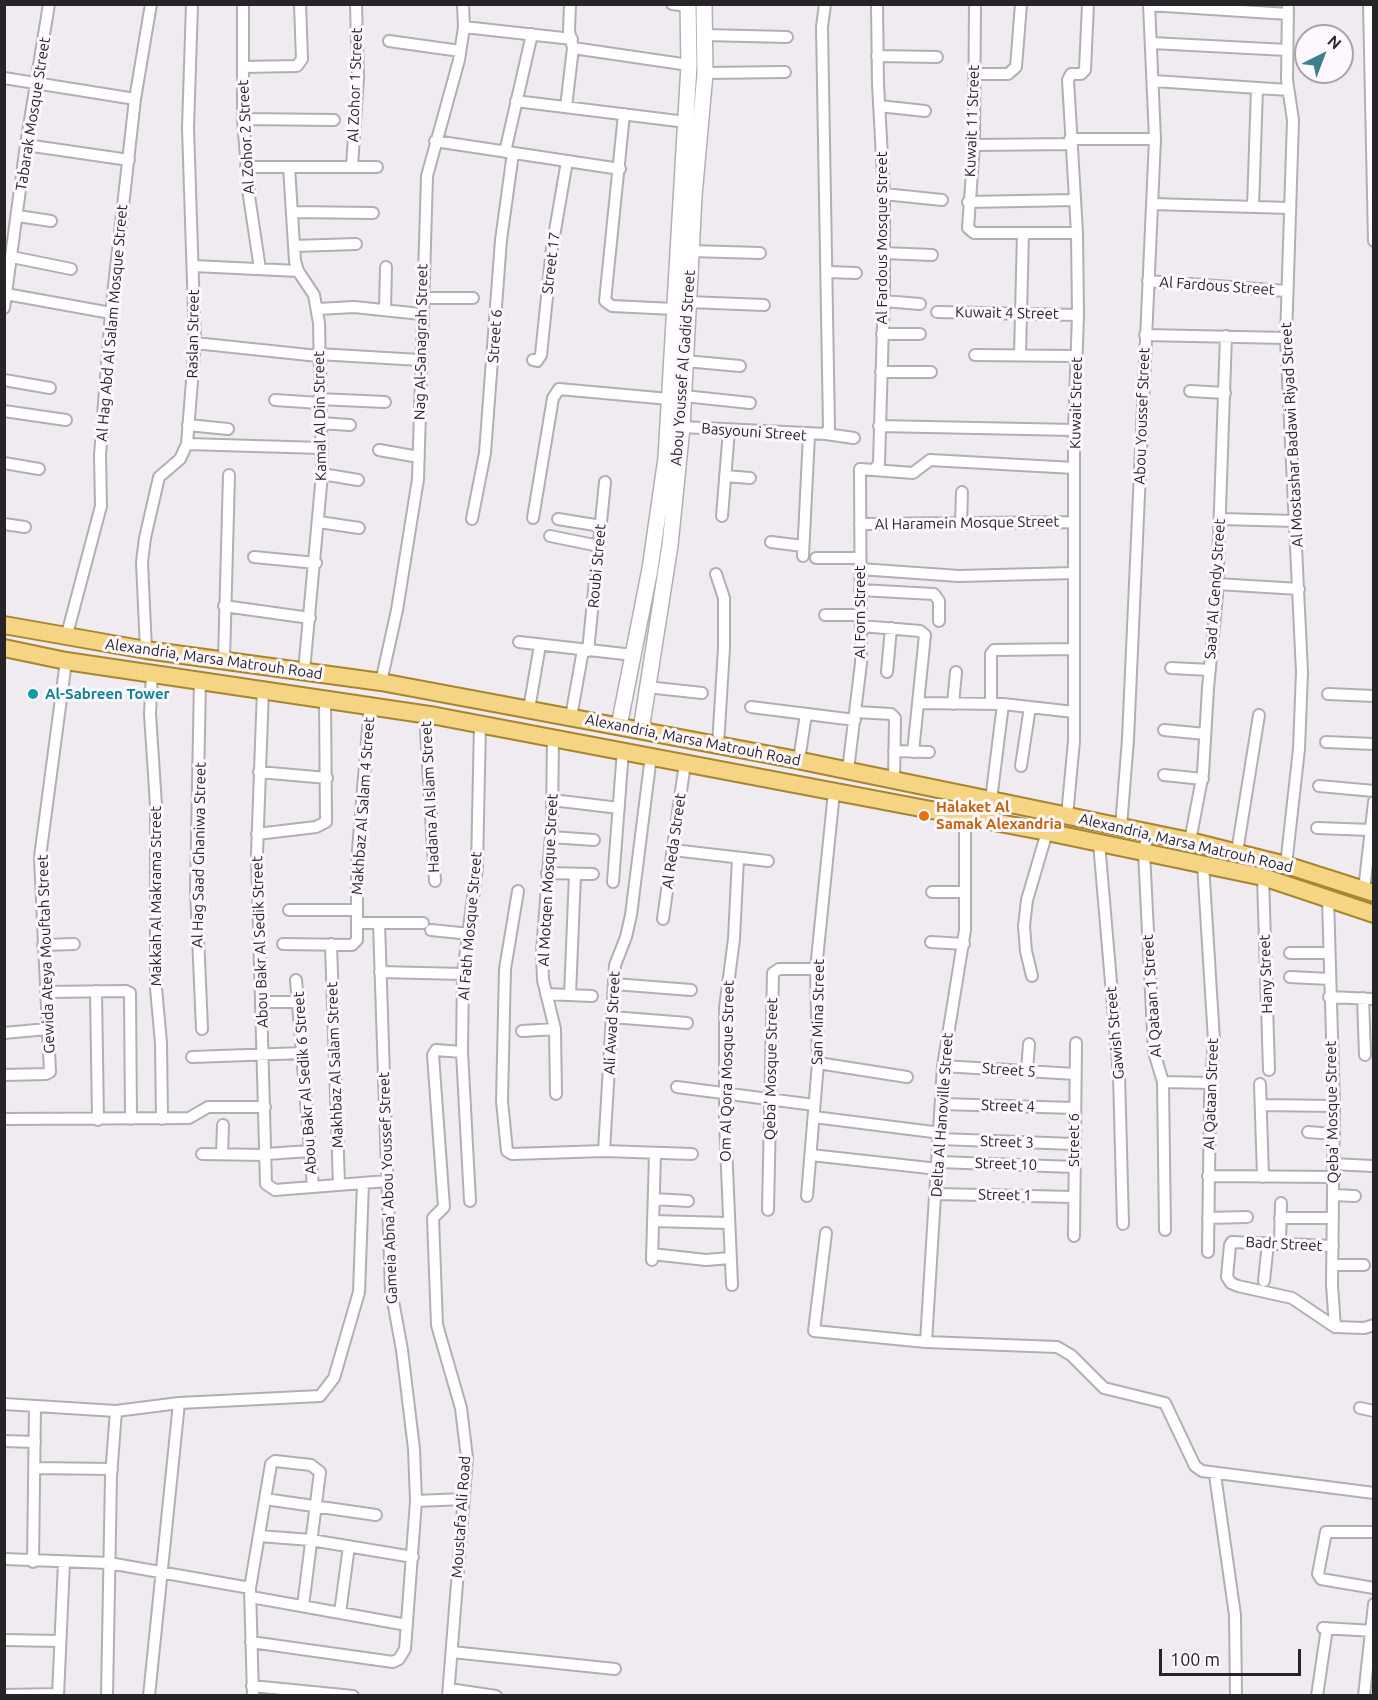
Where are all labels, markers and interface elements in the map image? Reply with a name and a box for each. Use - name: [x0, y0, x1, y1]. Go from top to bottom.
- north arrow: [1294, 24, 1354, 84]
- street label: Al Zohor 1 Street: [344, 27, 366, 143]
- text: N: [1324, 31, 1345, 53]
- street label: Tabarak Mosque Street: [12, 36, 54, 192]
- street label: Kuwait 11 Street: [961, 65, 983, 177]
- street label: Al Zohor 2 Street: [234, 79, 258, 195]
- street label: Al Fardous Mosque Street: [873, 151, 891, 325]
- street label: Al Hag Abd Al Salam Mosque Street: [93, 204, 131, 442]
- street label: Street 17: [538, 231, 564, 295]
- street label: Nag Al-Sanagrah Street: [411, 264, 431, 420]
- street label: Abou Youssef Al Gadid Street: [667, 269, 699, 467]
- street label: Al Fardous Street: [1159, 273, 1275, 299]
- street label: Raslan Street: [183, 289, 203, 379]
- street label: Kuwait 4 Street: [955, 303, 1059, 323]
- street label: Street 6: [484, 309, 506, 363]
- street label: Al Mostashar Badawi Riyad Street: [1277, 322, 1307, 548]
- street label: Abou Youssef Street: [1131, 347, 1153, 485]
- street label: Kamal Al Din Street: [310, 351, 330, 481]
- street label: Kuwait Street: [1066, 357, 1086, 449]
- street label: Basyouni Street: [701, 419, 807, 445]
- street label: Al Haramein Mosque Street: [874, 512, 1060, 534]
- street label: Saad Al Gendy Street: [1201, 518, 1229, 660]
- street label: Roubi Street: [584, 523, 610, 609]
- street label: Al Forn Street: [851, 565, 869, 659]
- street label: Alexandria, Marsa Matrouh Road: [104, 635, 324, 683]
- place label: Al-Sabreen Tower: [45, 685, 170, 703]
- marker: Al-Sabreen Tower: [26, 687, 40, 701]
- street label: Alexandria, Marsa Matrouh Road: [584, 710, 802, 770]
- street label: Makhbaz Al Salam 4 Street: [348, 716, 378, 896]
- street label: Hadana Al Islam Street: [417, 721, 443, 873]
- street label: Al Hag Saad Ghaniwa Street: [188, 762, 210, 948]
- street label: Al Reda Street: [658, 792, 690, 890]
- street label: Al Motqen Mosque Street: [534, 793, 562, 967]
- place label: Halaket Al Samak Alexandria: [936, 798, 1062, 833]
- street label: Makkah Al Makrama Street: [147, 806, 165, 986]
- marker: Halaket Al Samak Alexandria: [917, 809, 931, 823]
- street label: Alexandria, Marsa Matrouh Road: [1077, 810, 1295, 876]
- street label: Al Fath Mosque Street: [455, 851, 485, 1001]
- street label: Gewida Ateya Mouftah Street: [34, 854, 58, 1054]
- street label: Abou Bakr Al Sedik Street: [248, 856, 272, 1028]
- street label: Al Qataan 1 Street: [1139, 934, 1165, 1058]
- street label: Hany Street: [1256, 934, 1276, 1014]
- street label: San Mina Street: [808, 959, 828, 1065]
- street label: Ali Awad Street: [600, 971, 624, 1075]
- street label: Om Al Qora Mosque Street: [716, 980, 738, 1162]
- street label: Makhbaz Al Salam Street: [323, 982, 347, 1148]
- street label: Gawish Street: [1102, 986, 1128, 1080]
- street label: Abou Bakr Al Sedik 6 Street: [290, 991, 320, 1175]
- street label: Qeba' Mosque Street: [761, 998, 781, 1140]
- street label: Delta Al Hanoville Street: [927, 1032, 957, 1198]
- street label: Al Qataan Street: [1200, 1038, 1222, 1150]
- street label: Qeba' Mosque Street: [1322, 1041, 1342, 1183]
- street label: Street 5: [982, 1059, 1036, 1081]
- street label: Gameia Abna' Abou Youssef Street: [375, 1072, 401, 1304]
- street label: Street 4: [981, 1096, 1035, 1116]
- street label: Street 6: [1065, 1113, 1083, 1167]
- street label: Street 3: [980, 1132, 1034, 1152]
- street label: Street 10: [975, 1154, 1037, 1174]
- street label: Street 1: [978, 1186, 1032, 1204]
- street label: Badr Street: [1245, 1233, 1323, 1255]
- street label: Moustafa Ali Road: [448, 1455, 474, 1579]
- scale bar: [1162, 1637, 1304, 1675]
- text: 100 m: [1170, 1649, 1220, 1669]

